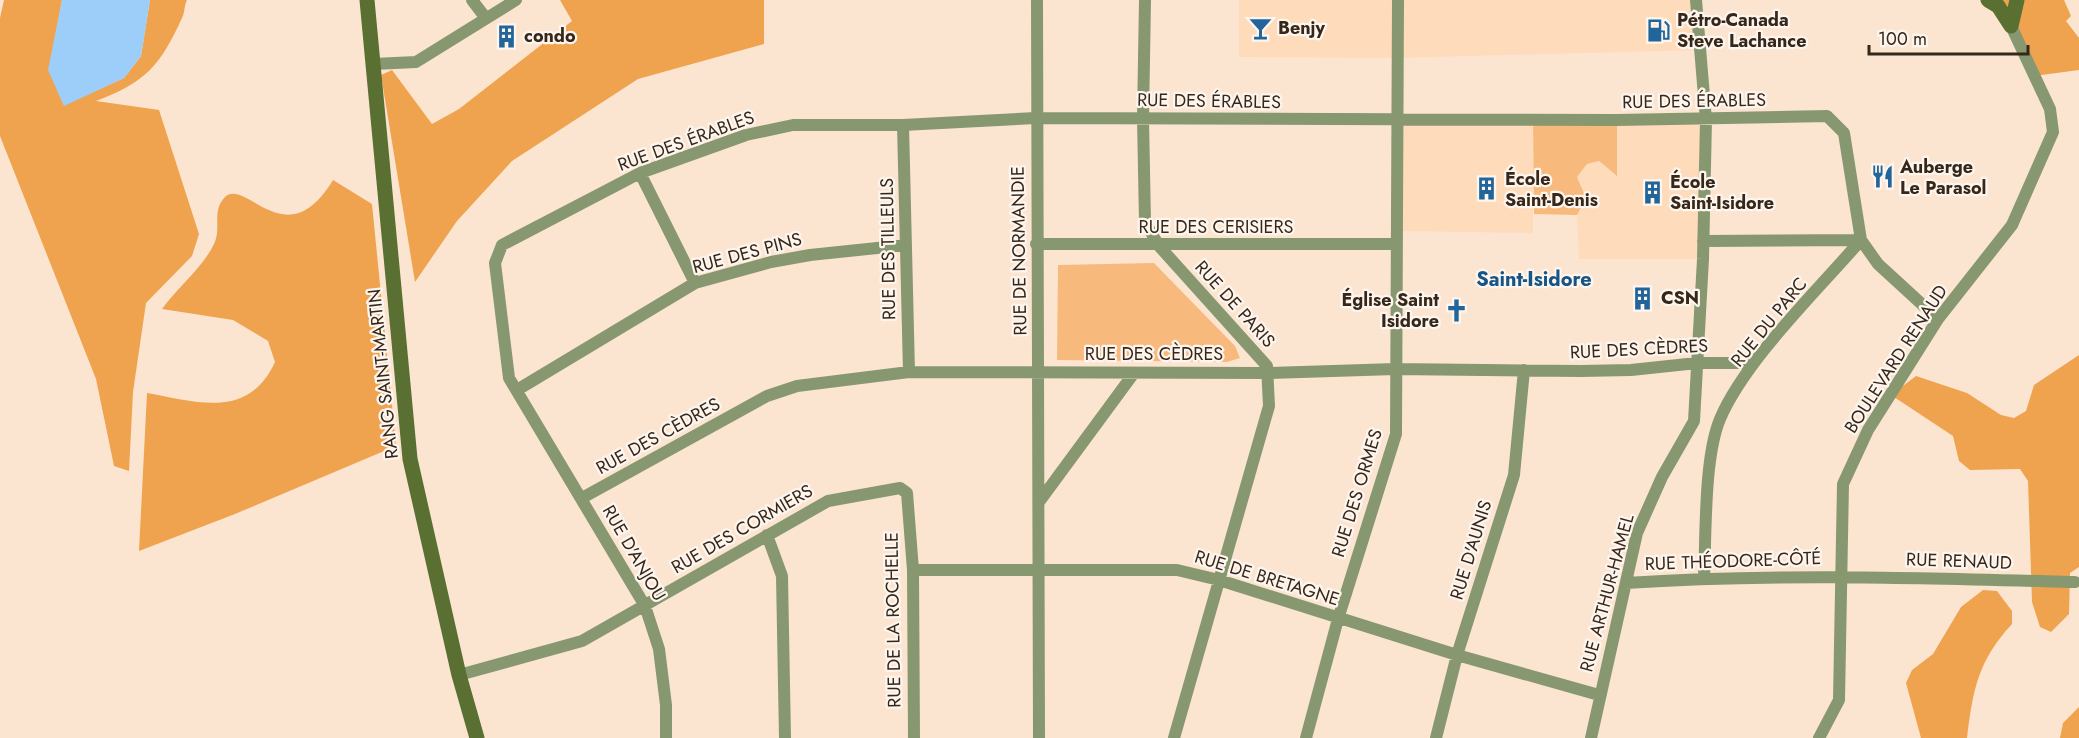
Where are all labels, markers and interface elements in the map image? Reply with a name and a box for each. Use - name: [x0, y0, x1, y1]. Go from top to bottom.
- place label: Pétro-Canada Steve Lachance: [1677, 7, 1807, 54]
- bar icon: Benjy: [1247, 15, 1273, 41]
- place label: Benjy: [1278, 15, 1326, 41]
- fuel station icon: Pétro-Canada Steve Lachance: [1646, 17, 1672, 43]
- scale bar: [1869, 18, 2028, 56]
- building icon: condo: [493, 23, 519, 49]
- place label: condo: [524, 23, 576, 49]
- text: 100 m: [1878, 26, 1927, 52]
- street label: RUE DES ÉRABLES: [1137, 87, 1281, 115]
- street label: RUE DES ÉRABLES: [1622, 87, 1766, 115]
- street label: RUE DES ÉRABLES: [614, 104, 758, 178]
- place label: Auberge Le Parasol: [1899, 154, 1986, 201]
- restaurant icon: Auberge Le Parasol: [1869, 164, 1895, 190]
- street label: RUE DE NORMANDIE: [1005, 166, 1033, 336]
- place label: École Saint-Denis: [1505, 166, 1598, 213]
- place label: École Saint-Isidore: [1670, 169, 1774, 216]
- building icon: École Saint-Denis: [1474, 176, 1500, 202]
- street label: RUE DES TILLEULS: [874, 178, 902, 320]
- building icon: École Saint-Isidore: [1639, 179, 1665, 205]
- street label: RUE DES CERISIERS: [1139, 214, 1294, 240]
- street label: RUE DES PINS: [689, 226, 805, 280]
- street label: RUE DE PARIS: [1189, 255, 1281, 353]
- district label: Saint-Isidore: [1476, 265, 1592, 294]
- street label: RUE DU PARC: [1725, 272, 1813, 372]
- street label: BOULEVARD RENAUD: [1838, 280, 1954, 438]
- building icon: CSN: [1630, 285, 1656, 311]
- place label: CSN: [1661, 285, 1699, 311]
- place label: Église Saint Isidore: [1341, 287, 1439, 334]
- street label: RANG SAINT-MARTIN: [361, 288, 405, 460]
- church icon: Église Saint Isidore: [1444, 297, 1470, 323]
- street label: RUE DES CÈDRES: [1569, 332, 1709, 366]
- street label: RUE DES CÈDRES: [1085, 341, 1223, 367]
- street label: RUE DES CÈDRES: [591, 391, 725, 481]
- street label: RUE DES ORMES: [1325, 426, 1389, 560]
- street label: RUE DES CORMIERS: [666, 478, 818, 580]
- street label: RUE D'AUNIS: [1444, 497, 1498, 603]
- street label: RUE D'ANJOU: [596, 500, 672, 606]
- street label: RUE ARTHUR-HAMEL: [1573, 511, 1641, 675]
- street label: RUE DE LA ROCHELLE: [878, 532, 908, 708]
- street label: RUE DE BRETAGNE: [1192, 544, 1342, 612]
- street label: RUE THÉODORE-CÔTÉ: [1644, 545, 1822, 577]
- street label: RUE RENAUD: [1906, 546, 2012, 576]

